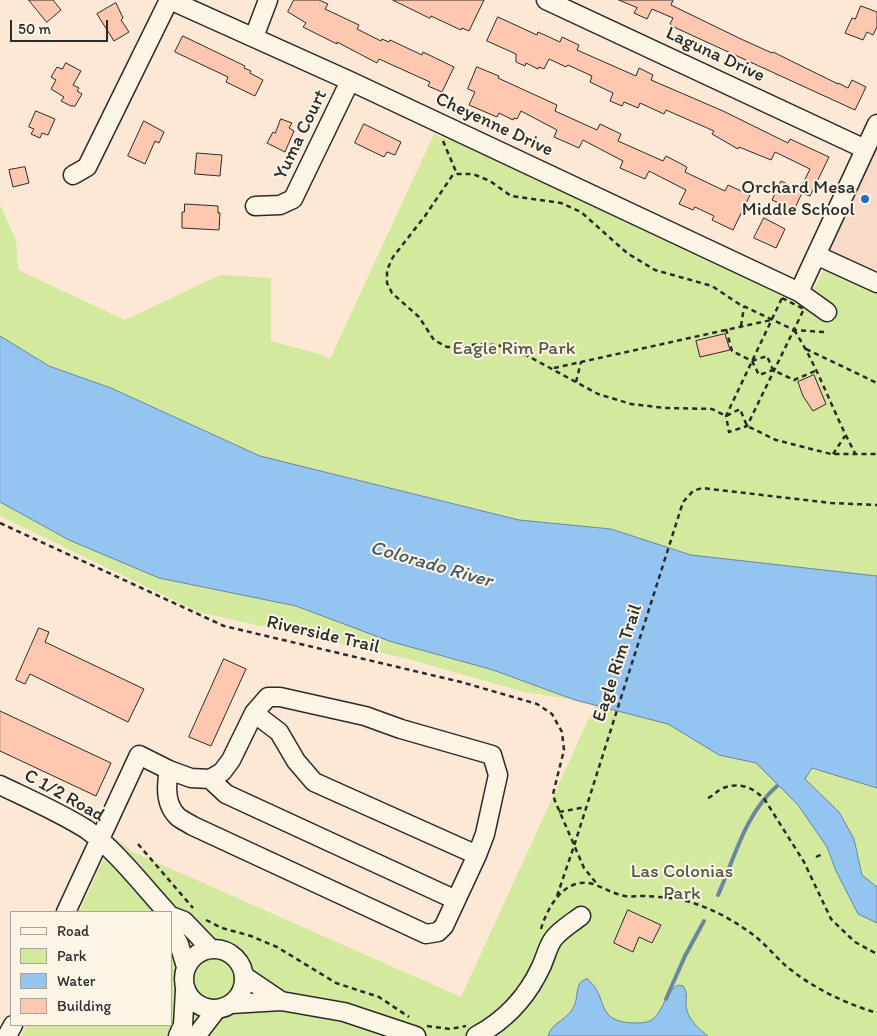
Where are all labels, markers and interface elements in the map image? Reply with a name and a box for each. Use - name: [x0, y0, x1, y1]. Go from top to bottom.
- scale bar: [12, 10, 110, 42]
- text: 50 m: [18, 20, 51, 38]
- street label: Laguna Drive: [662, 22, 768, 88]
- street label: Yuma Court: [269, 86, 333, 184]
- street label: Cheyenne Drive: [432, 88, 556, 162]
- place label: Orchard Mesa Middle School: [741, 177, 855, 221]
- marker: Orchard Mesa Middle School: [859, 193, 871, 205]
- park label: Eagle Rim Park: [453, 338, 575, 360]
- water label: Colorado River: [367, 536, 495, 594]
- street label: Eagle Rim Trail: [588, 601, 648, 725]
- street label: Riverside Trail: [264, 611, 382, 659]
- street label: C 1/2 Road: [20, 765, 108, 827]
- park label: Las Colonias Park: [631, 861, 733, 905]
- legend: [10, 911, 172, 1026]
- text: Road: [57, 922, 89, 940]
- text: Park: [57, 947, 87, 965]
- text: Water: [57, 972, 95, 990]
- text: Building: [57, 997, 111, 1015]

